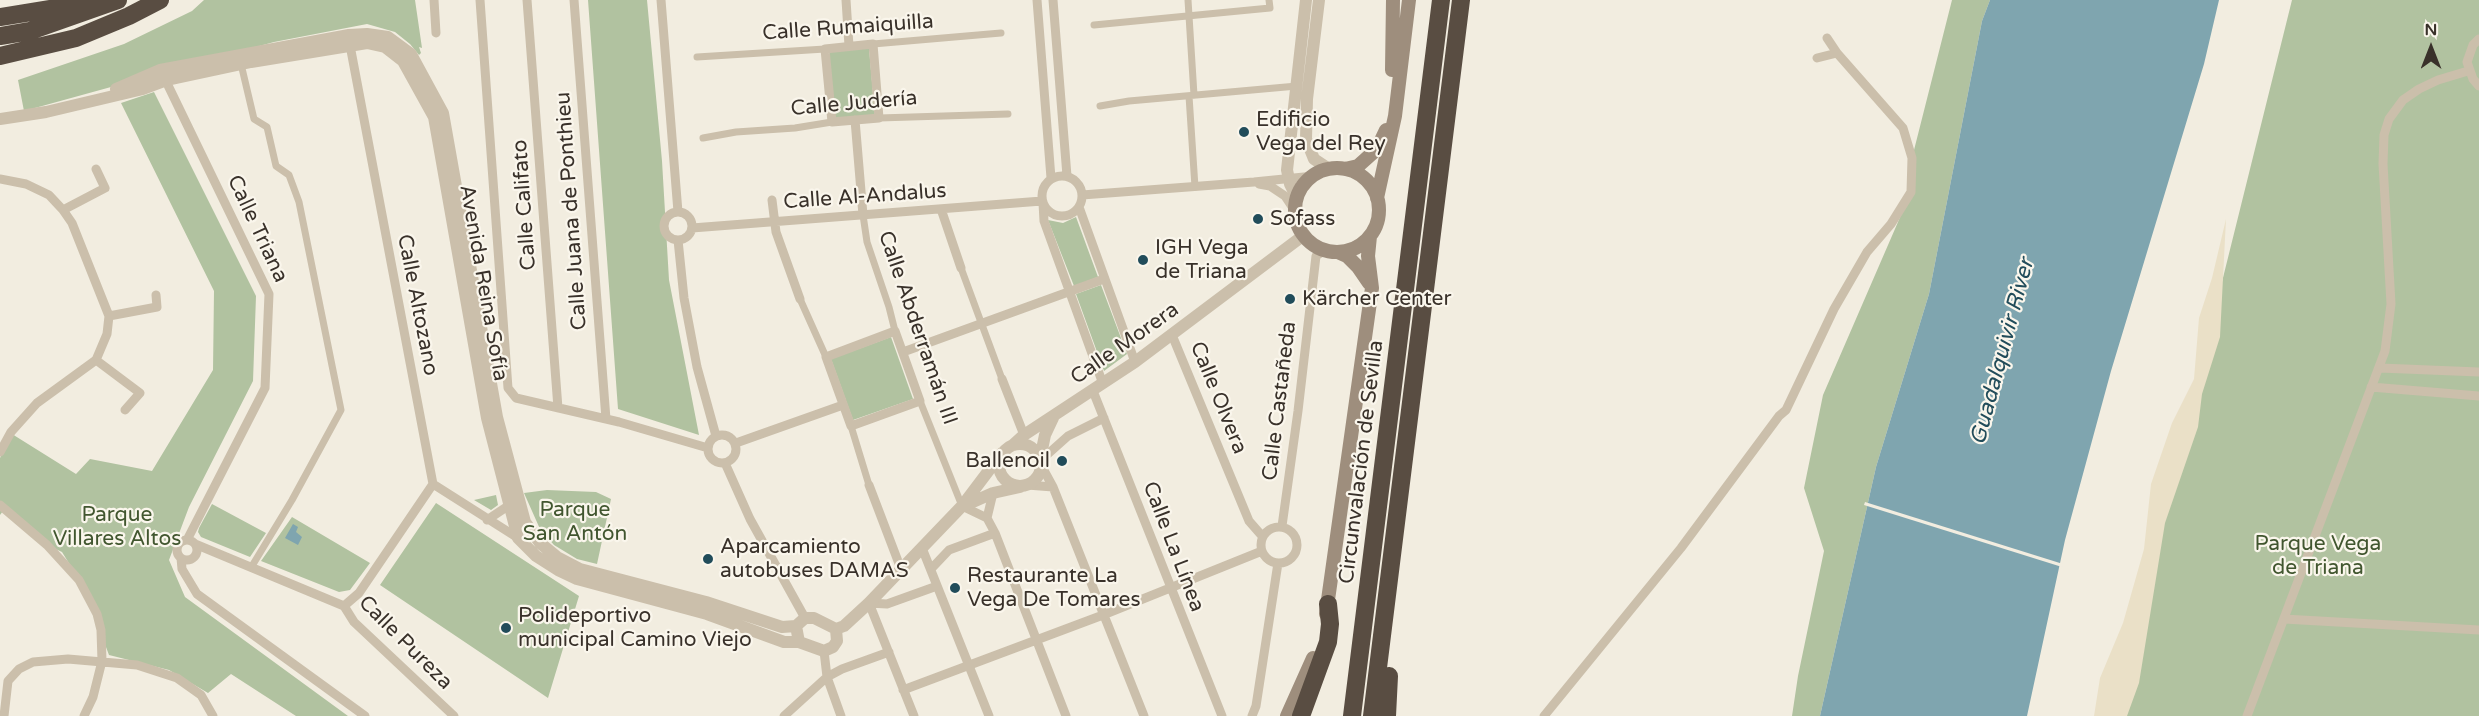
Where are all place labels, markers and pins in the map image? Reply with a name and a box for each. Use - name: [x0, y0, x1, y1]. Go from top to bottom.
- place label: Edificio Vega del Rey: [1256, 107, 1386, 157]
- marker: Edificio Vega del Rey: [1237, 125, 1251, 139]
- place label: Sofass: [1270, 206, 1335, 232]
- marker: Sofass: [1251, 212, 1265, 226]
- place label: IGH Vega de Triana: [1155, 235, 1249, 285]
- marker: IGH Vega de Triana: [1136, 253, 1150, 267]
- place label: Kärcher Center: [1302, 286, 1451, 312]
- marker: Kärcher Center: [1283, 292, 1297, 306]
- place label: Ballenoil: [965, 448, 1050, 474]
- marker: Ballenoil: [1055, 454, 1069, 468]
- place label: Aparcamiento autobuses DAMAS: [720, 534, 909, 584]
- marker: Aparcamiento autobuses DAMAS: [701, 552, 715, 566]
- place label: Restaurante La Vega De Tomares: [967, 563, 1141, 613]
- marker: Restaurante La Vega De Tomares: [948, 581, 962, 595]
- place label: Polideportivo municipal Camino Viejo: [518, 603, 752, 653]
- marker: Polideportivo municipal Camino Viejo: [499, 621, 513, 635]

